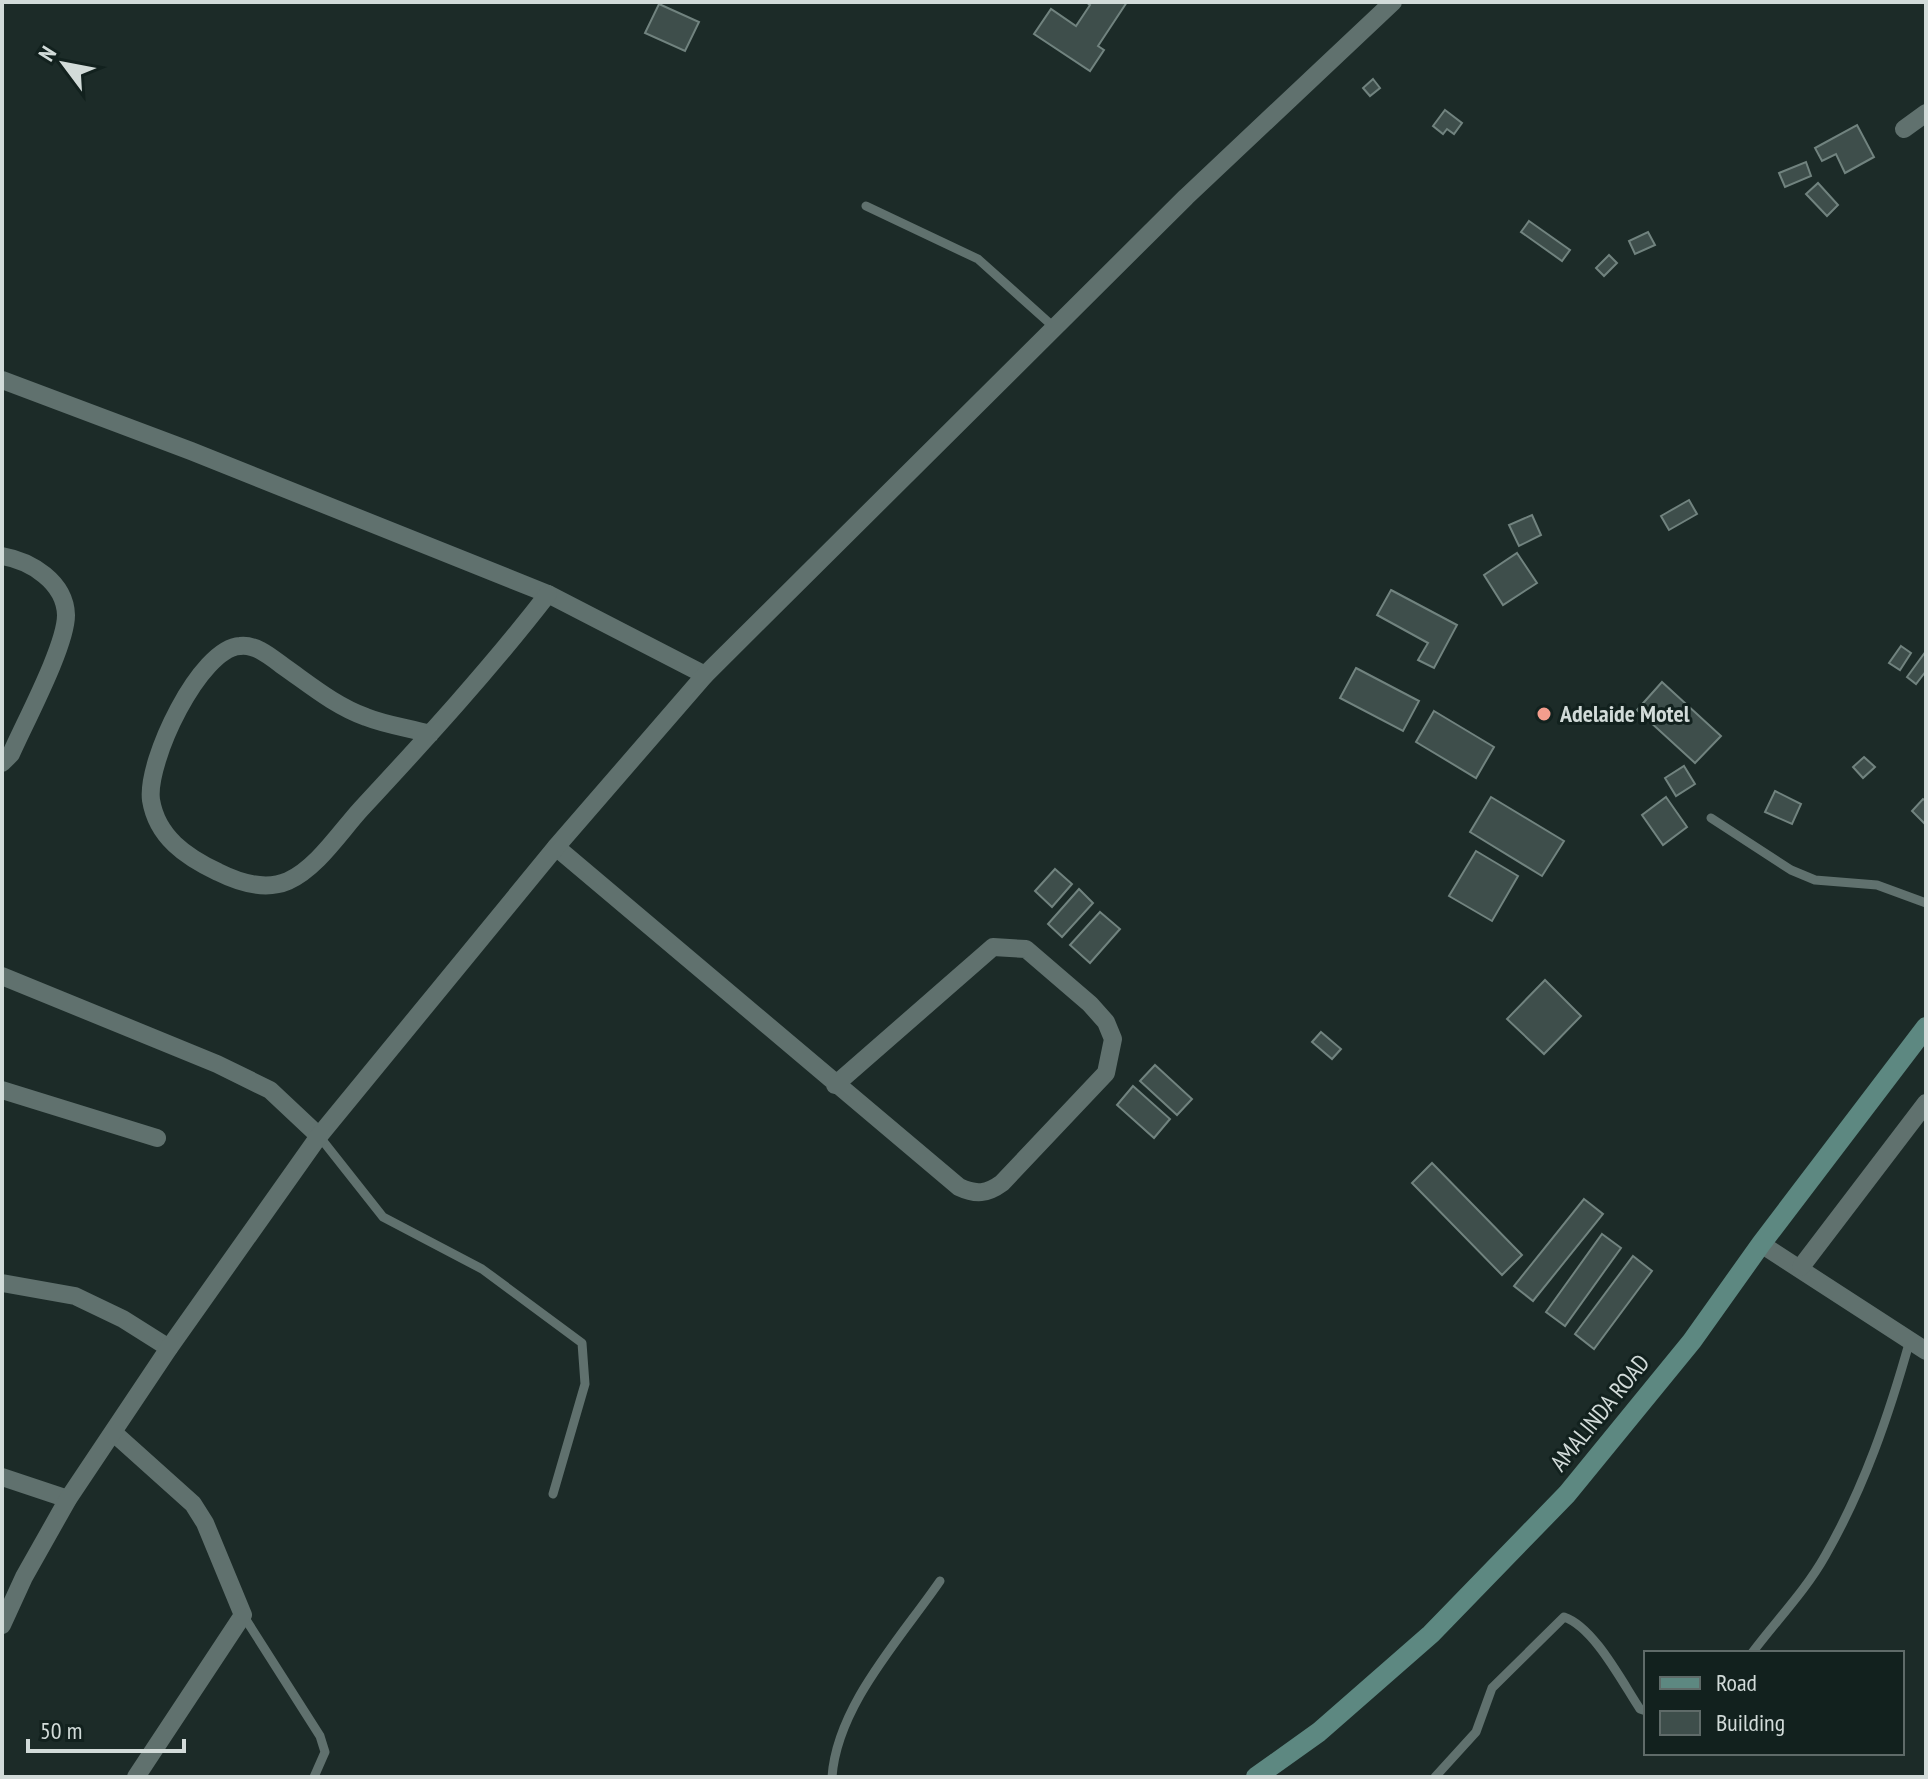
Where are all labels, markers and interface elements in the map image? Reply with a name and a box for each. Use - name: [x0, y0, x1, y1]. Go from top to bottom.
- north arrow: [24, 24, 104, 104]
- text: N: [32, 41, 62, 66]
- place label: Adelaide Motel: [1559, 698, 1690, 729]
- marker: Adelaide Motel: [1535, 705, 1553, 723]
- street label: AMALINDA ROAD: [1543, 1348, 1656, 1477]
- legend: [1644, 1651, 1904, 1755]
- text: Road: [1716, 1667, 1757, 1698]
- scale bar: [28, 1703, 184, 1753]
- text: Building: [1716, 1707, 1785, 1738]
- text: 50 m: [40, 1715, 82, 1746]

